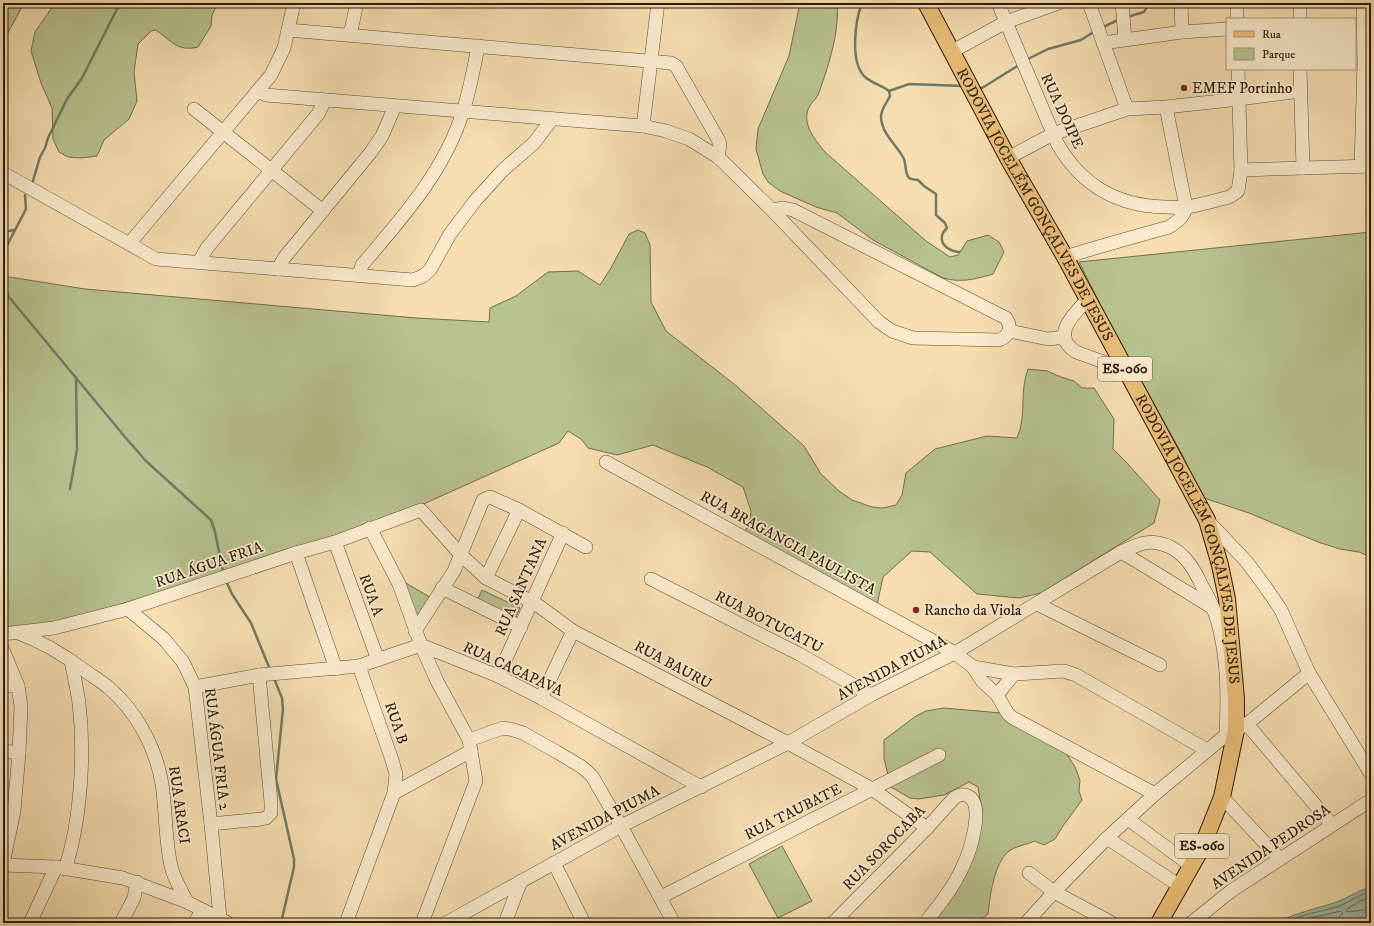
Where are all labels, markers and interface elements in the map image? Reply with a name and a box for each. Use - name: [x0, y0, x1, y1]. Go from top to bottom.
- legend: [1226, 18, 1356, 70]
- text: Rua: [1262, 27, 1282, 42]
- text: Parque: [1262, 47, 1295, 62]
- street label: RODOVIA JOCELÉM GONÇALVES DE JESUS: [953, 65, 1118, 344]
- street label: RUA DOIPE: [1036, 70, 1088, 152]
- place label: EMEF Portinho: [1192, 79, 1292, 98]
- marker: EMEF Portinho: [1179, 83, 1189, 93]
- road number: ES-060: [1098, 357, 1152, 381]
- street label: RODOVIA JOCELÉM GONÇALVES DE JESUS: [1131, 391, 1244, 685]
- street label: RUA BRAGANCIA PAULISTA: [697, 487, 880, 600]
- street label: RUA SANTANA: [491, 535, 551, 639]
- street label: RUA ÁGUA FRIA: [152, 537, 266, 592]
- street label: RUA A: [355, 571, 387, 619]
- street label: RUA BOTUCATU: [712, 587, 827, 658]
- place label: Rancho da Viola: [924, 601, 1022, 620]
- marker: Rancho da Viola: [911, 605, 921, 615]
- street label: AVENIDA PIUMA: [834, 631, 950, 705]
- street label: RUA CACAPAVA: [460, 637, 567, 701]
- street label: RUA BAURU: [631, 637, 716, 694]
- street label: RUA ÁGUA FRIA 2: [200, 687, 235, 812]
- street label: RUA B: [380, 699, 412, 747]
- street label: RUA ARACI: [164, 765, 194, 845]
- street label: RUA TAUBATE: [741, 779, 845, 845]
- street label: AVENIDA PIUMA: [547, 781, 663, 855]
- street label: AVENIDA PEDROSA: [1208, 800, 1335, 894]
- street label: RUA SOROCABA: [839, 801, 930, 895]
- road number: ES-060: [1175, 834, 1229, 858]

